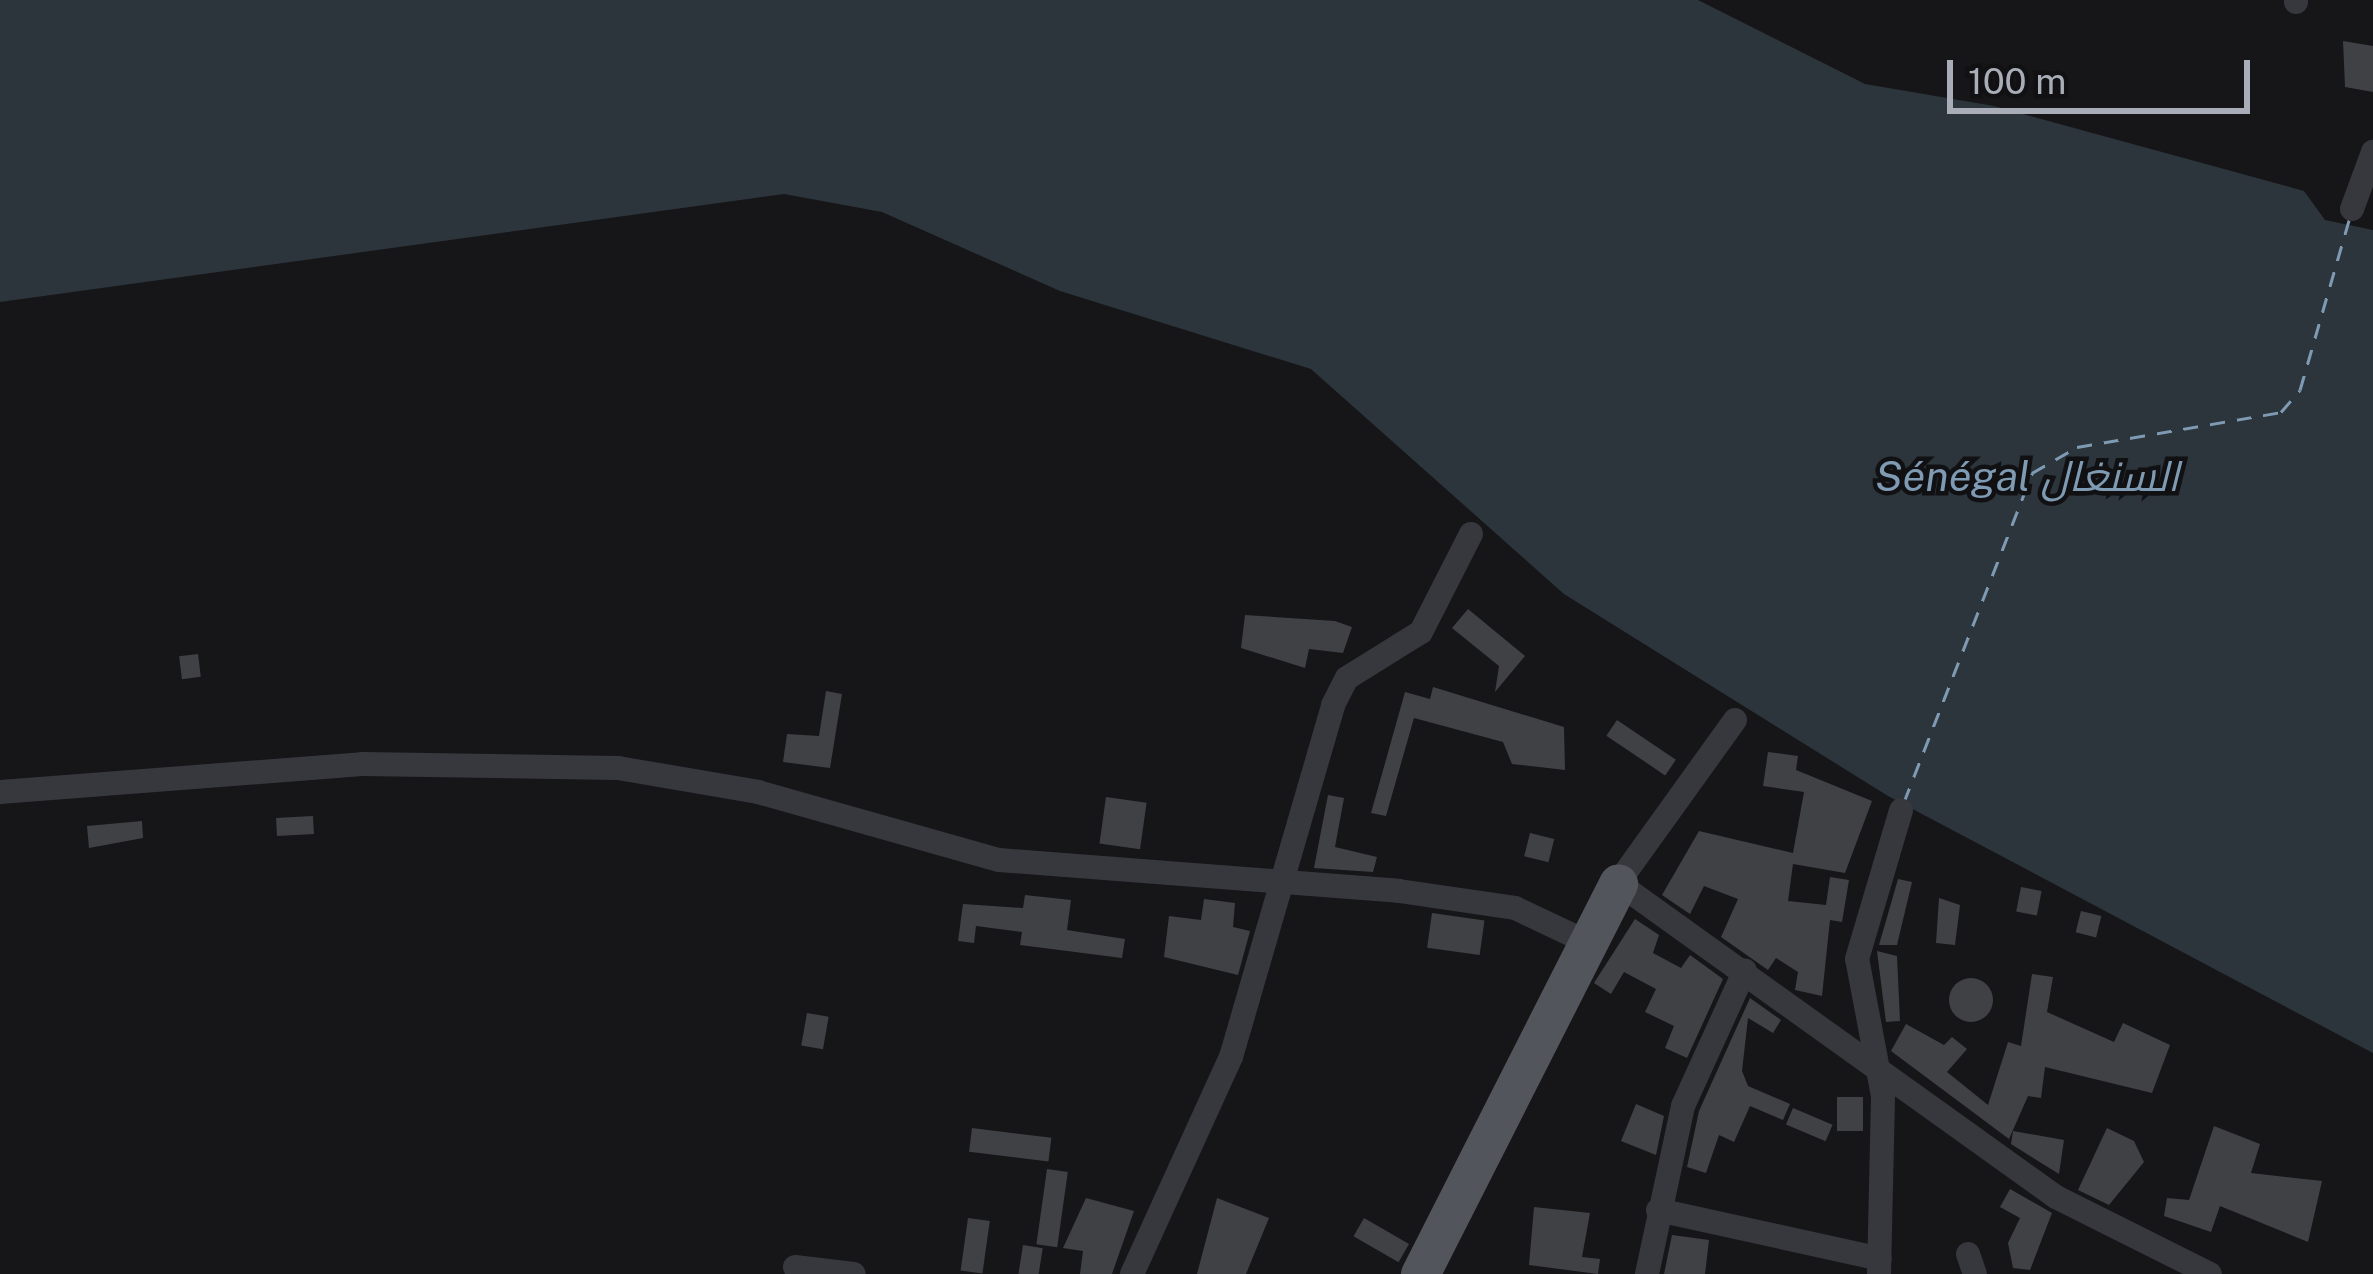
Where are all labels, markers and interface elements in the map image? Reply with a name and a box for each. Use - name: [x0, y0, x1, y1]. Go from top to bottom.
- scale bar: [1953, 36, 2256, 110]
- text: 100 m: [1968, 60, 2066, 102]
- water label: Sénégal السنغال: [1875, 451, 2179, 501]

